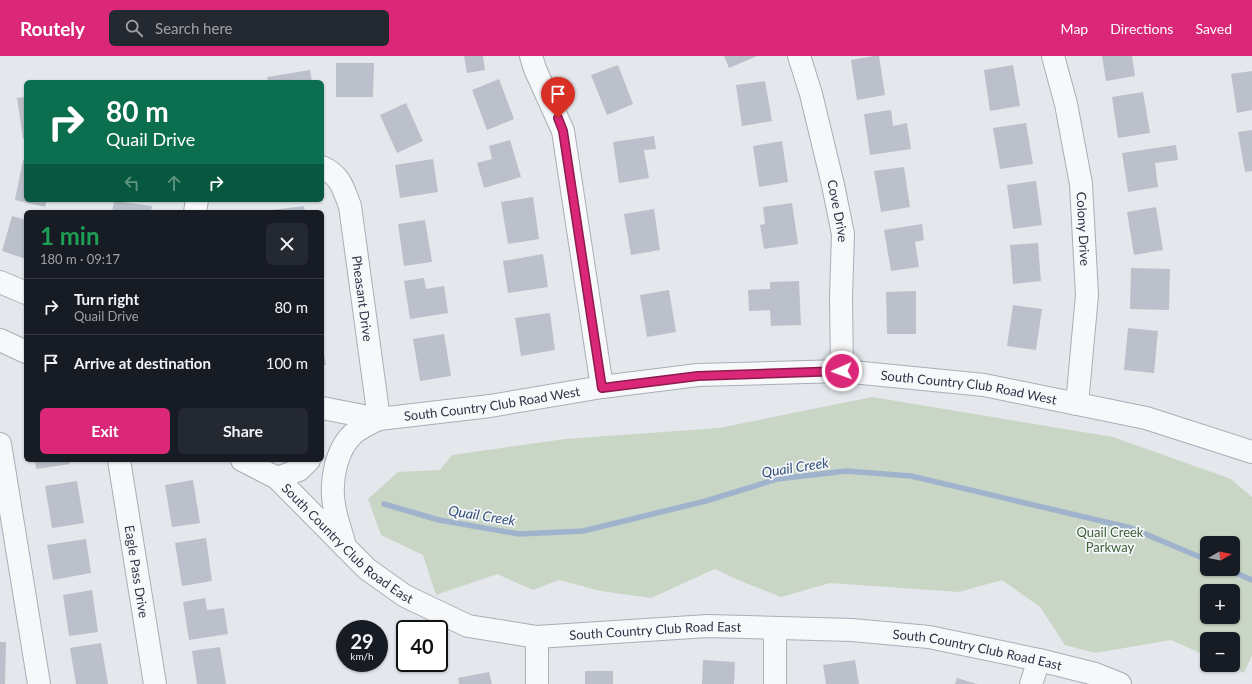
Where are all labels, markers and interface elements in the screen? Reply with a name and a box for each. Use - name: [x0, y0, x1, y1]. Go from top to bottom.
- search box: [109, 10, 389, 46]
- text: Routely: [20, 17, 85, 40]
- icon: search: [123, 17, 145, 39]
- text: Search here: [155, 19, 232, 37]
- text: Map: [1061, 20, 1088, 37]
- text: Directions: [1110, 20, 1173, 37]
- text: Saved: [1195, 20, 1232, 37]
- pin: [541, 77, 575, 118]
- icon: arrive: [547, 83, 569, 105]
- text: 80 m: [106, 94, 169, 128]
- icon: right: [40, 96, 92, 148]
- text: Quail Drive: [106, 128, 195, 150]
- icon: left: [121, 172, 143, 194]
- icon: ahead: [163, 172, 185, 194]
- icon: right: [205, 172, 227, 194]
- street label: Cove Drive: [824, 178, 851, 243]
- street label: Colony Drive: [1073, 191, 1093, 266]
- text: 1 min: [40, 221, 100, 250]
- button: close: [266, 223, 308, 265]
- text: 180 m · 09:17: [40, 251, 120, 267]
- street label: Pheasant Drive: [349, 254, 376, 343]
- text: Turn right: [74, 290, 139, 308]
- icon: right: [40, 296, 62, 318]
- text: 80 m: [274, 298, 308, 316]
- text: Quail Drive: [74, 308, 139, 324]
- position arrow: [821, 350, 863, 392]
- icon: arrive: [40, 352, 62, 374]
- text: Arrive at destination: [74, 354, 211, 372]
- text: 100 m: [266, 354, 308, 372]
- street label: South Country Club Road West: [880, 367, 1059, 408]
- street label: South Country Club Road West: [403, 383, 582, 424]
- button: Exit: [40, 408, 170, 454]
- button: Share: [178, 408, 308, 454]
- water label: Quail Creek: [760, 453, 830, 481]
- street label: South Country Club Road East: [279, 480, 416, 607]
- water label: Quail Creek: [447, 501, 517, 529]
- street label: Eagle Pass Drive: [122, 524, 152, 619]
- park label: Quail Creek Parkway: [1077, 524, 1144, 555]
- north arrow: [1200, 536, 1240, 576]
- map controls: [1200, 536, 1240, 672]
- button: +: [1200, 584, 1240, 624]
- street label: South Country Club Road East: [569, 618, 742, 643]
- speed limit sign: 40: [396, 620, 448, 672]
- street label: South Country Club Road East: [892, 626, 1064, 674]
- text: 29: [350, 629, 374, 653]
- button: −: [1200, 632, 1240, 672]
- text: km/h: [350, 650, 374, 662]

